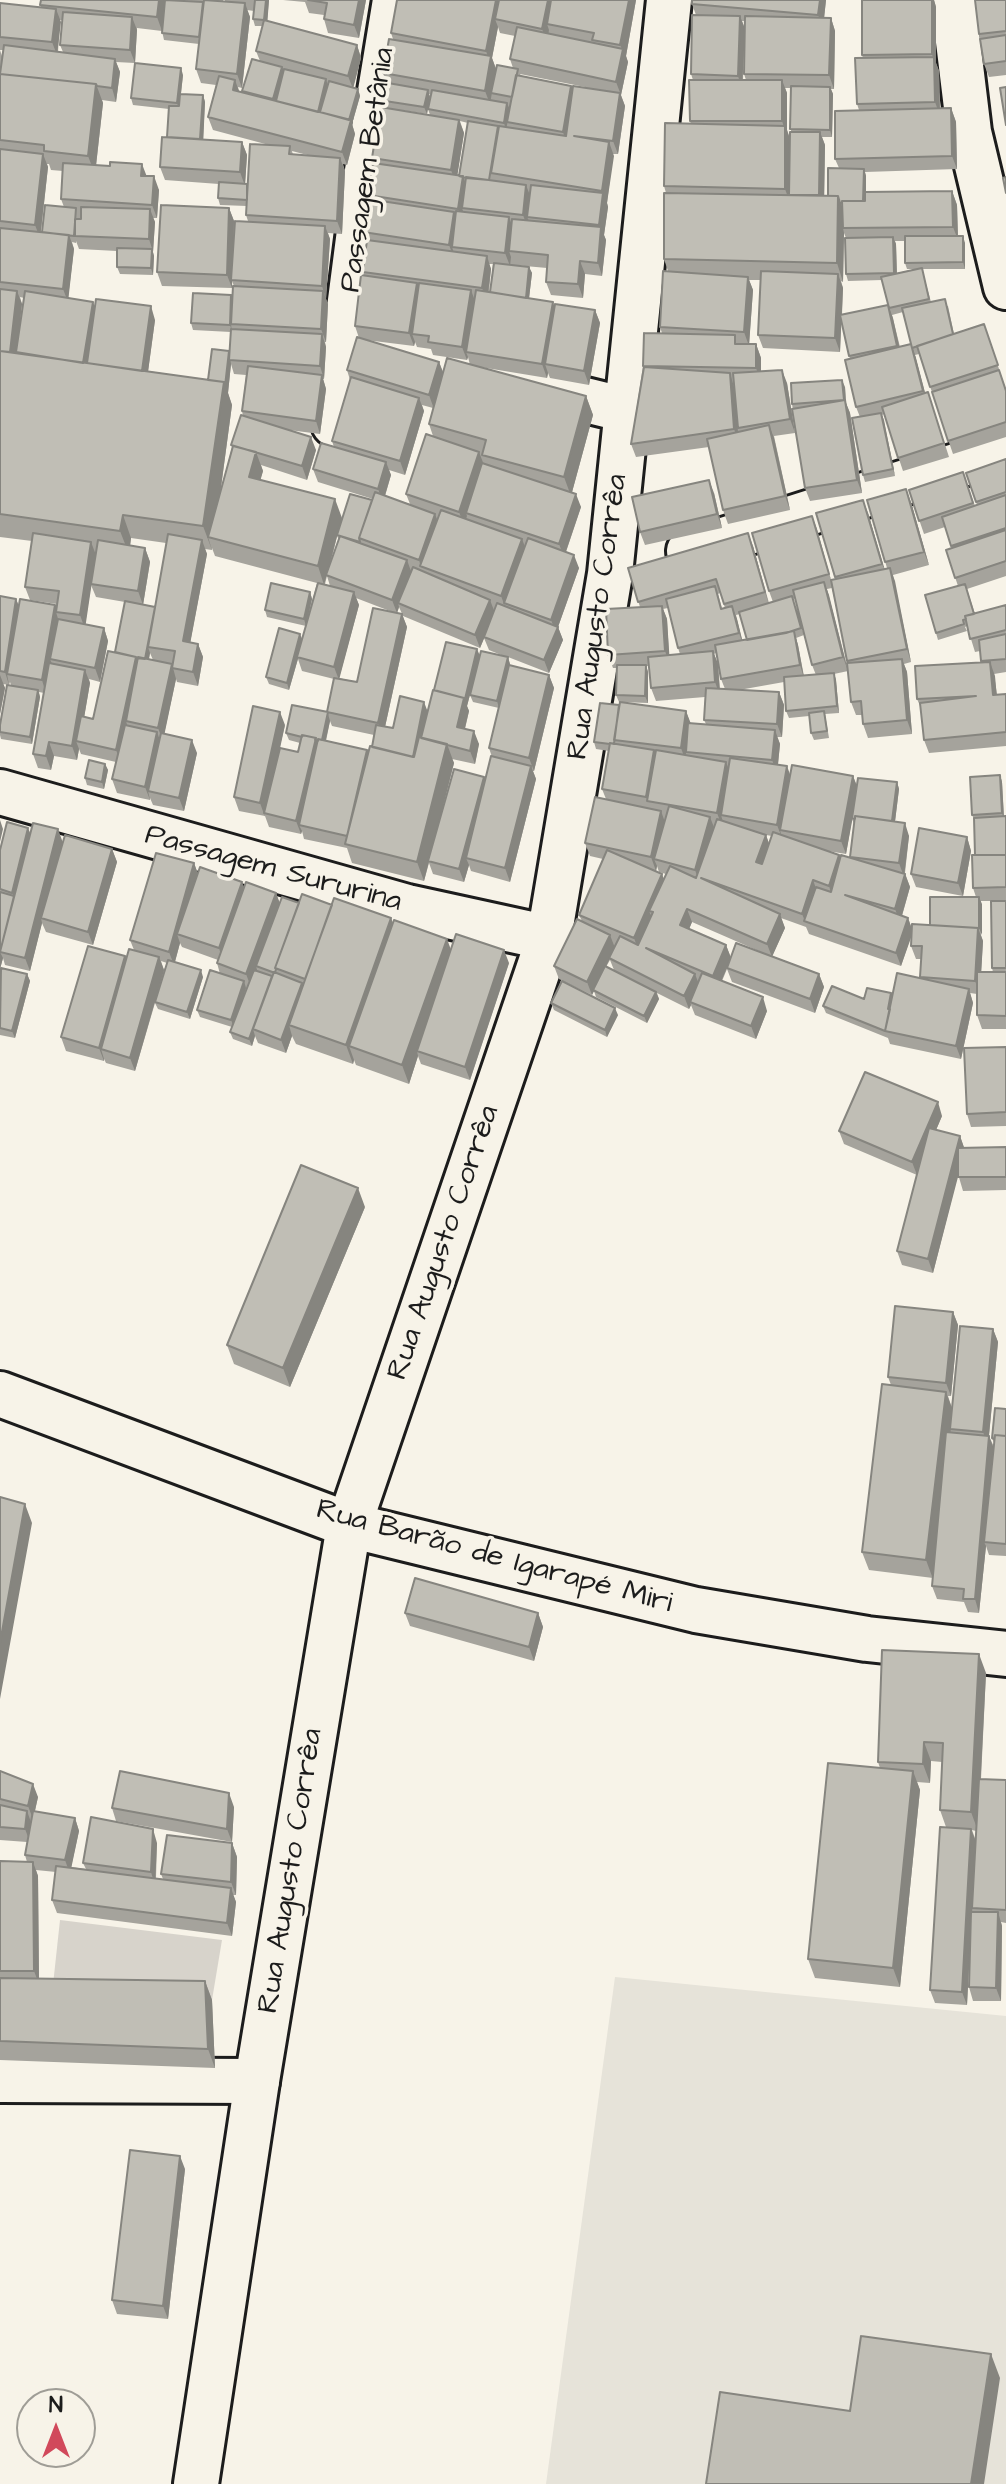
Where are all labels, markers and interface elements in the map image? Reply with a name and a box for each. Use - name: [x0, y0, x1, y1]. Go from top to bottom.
- street label: Passagem Betânia: [334, 45, 404, 295]
- street label: Rua Augusto Corrêa: [561, 472, 637, 762]
- street label: Passagem Sururina: [141, 818, 405, 922]
- street label: Rua Augusto Corrêa: [381, 1101, 509, 1385]
- street label: Rua Barão de Igarapé Miri: [312, 1493, 676, 1623]
- street label: Rua Augusto Corrêa: [252, 1726, 332, 2016]
- north arrow: [16, 2388, 96, 2468]
- text: N: [49, 2390, 63, 2421]

